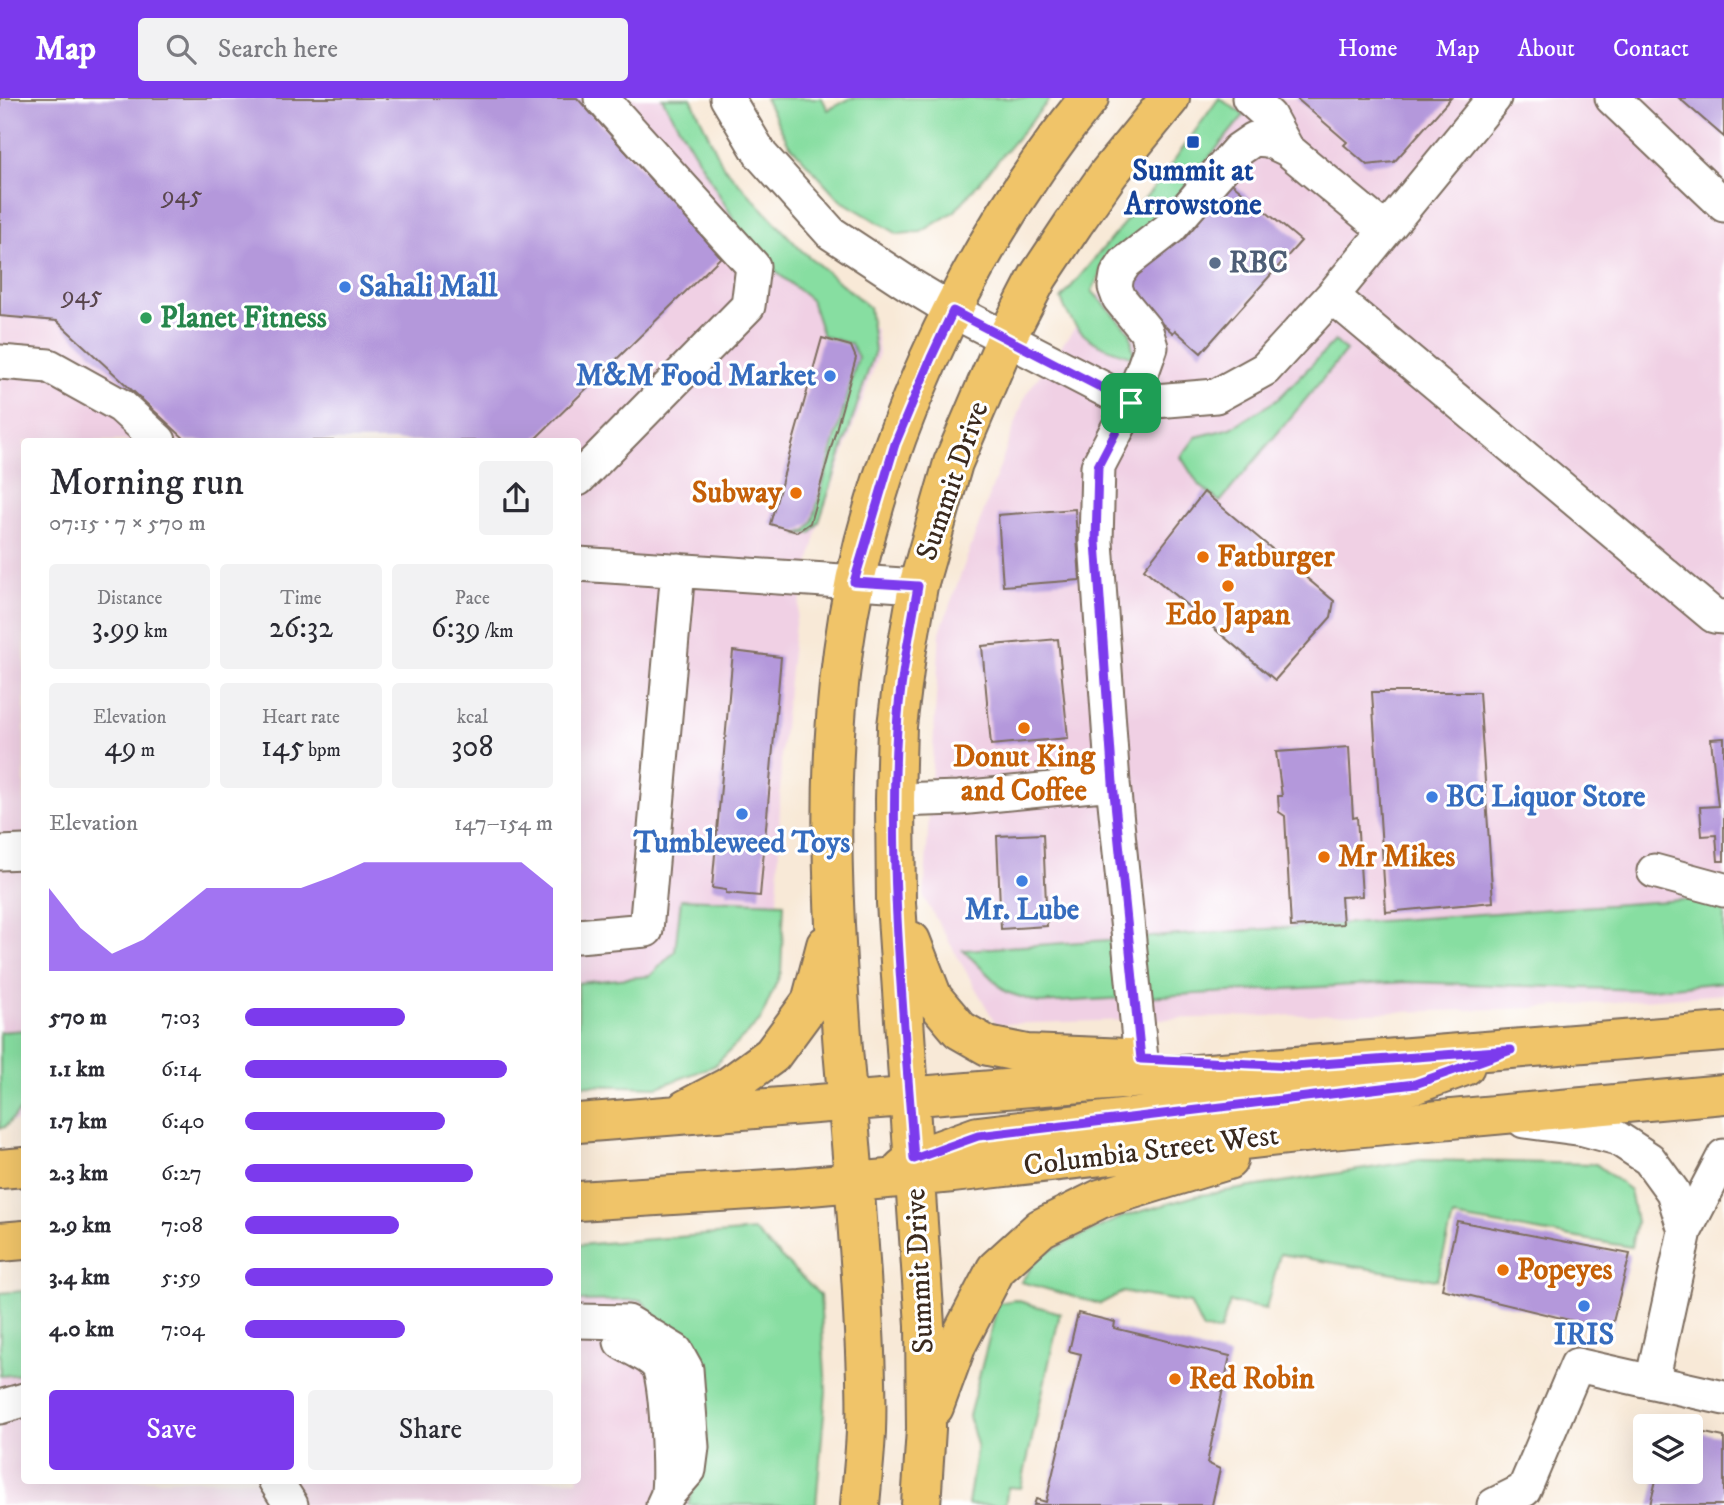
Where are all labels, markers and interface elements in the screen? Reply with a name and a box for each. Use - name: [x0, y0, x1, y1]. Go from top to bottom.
- search box: [138, 18, 628, 81]
- text: Map: [35, 29, 96, 70]
- icon: search: [162, 30, 200, 68]
- text: Search here: [218, 33, 338, 66]
- text: Home: [1338, 34, 1397, 64]
- text: Map: [1435, 34, 1480, 64]
- text: About: [1518, 34, 1575, 64]
- text: Contact: [1613, 34, 1689, 64]
- marker: Summit at Arrowstone: [1185, 134, 1201, 150]
- place label: Summit at Arrowstone: [1123, 153, 1262, 224]
- house number: 945: [160, 179, 202, 212]
- place label: RBC: [1229, 245, 1288, 282]
- marker: RBC: [1207, 255, 1223, 271]
- place label: Sahali Mall: [359, 269, 498, 306]
- house number: 945: [60, 279, 102, 312]
- marker: Sahali Mall: [337, 279, 353, 295]
- place label: Planet Fitness: [160, 300, 327, 337]
- marker: Planet Fitness: [138, 310, 154, 326]
- place label: M&M Food Market: [576, 358, 816, 395]
- marker: M&M Food Market: [822, 368, 838, 384]
- pin: [1101, 373, 1161, 433]
- icon: arrive: [1112, 384, 1150, 422]
- street label: Summit Drive: [909, 397, 997, 565]
- text: Morning run: [49, 459, 244, 507]
- button: share: [479, 461, 553, 535]
- place label: Subway: [692, 475, 783, 512]
- marker: Subway: [788, 485, 804, 501]
- text: 07:15 · 7 × 570 m: [49, 509, 206, 538]
- place label: Fatburger: [1217, 539, 1336, 576]
- marker: Fatburger: [1195, 549, 1211, 565]
- marker: Edo Japan: [1220, 578, 1236, 594]
- text: Distance: [97, 587, 162, 610]
- text: Time: [280, 587, 322, 610]
- text: Pace: [455, 587, 490, 610]
- place label: Edo Japan: [1166, 597, 1291, 634]
- text: 3.99: [92, 610, 140, 647]
- text: 26:32: [269, 610, 333, 647]
- text: 6:39: [431, 610, 481, 647]
- text: km: [140, 620, 168, 643]
- text: /km: [481, 620, 514, 643]
- text: Elevation: [93, 706, 166, 729]
- text: Heart rate: [262, 706, 340, 729]
- text: kcal: [457, 706, 488, 729]
- marker: Donut King and Coffee: [1016, 720, 1032, 736]
- text: 49: [104, 729, 137, 766]
- text: 145: [261, 729, 304, 766]
- text: 308: [451, 729, 494, 766]
- text: m: [137, 739, 155, 762]
- text: bpm: [304, 739, 341, 762]
- place label: Donut King and Coffee: [953, 739, 1096, 810]
- place label: BC Liquor Store: [1446, 779, 1646, 816]
- marker: BC Liquor Store: [1424, 789, 1440, 805]
- marker: Tumbleweed Toys: [734, 806, 750, 822]
- text: Elevation: [49, 809, 138, 838]
- text: 147–154 m: [454, 809, 553, 838]
- place label: Tumbleweed Toys: [633, 825, 850, 862]
- place label: Mr Mikes: [1338, 839, 1455, 876]
- marker: Mr Mikes: [1316, 849, 1332, 865]
- marker: Mr. Lube: [1014, 873, 1030, 889]
- place label: Mr. Lube: [965, 892, 1080, 929]
- text: 570 m: [49, 1003, 107, 1032]
- text: 7:03: [161, 1003, 200, 1032]
- text: 1.1 km: [49, 1055, 105, 1084]
- text: 6:14: [161, 1055, 201, 1084]
- text: 1.7 km: [49, 1107, 107, 1136]
- text: 6:40: [161, 1107, 205, 1136]
- street label: Columbia Street West: [1021, 1117, 1281, 1185]
- text: 2.3 km: [49, 1159, 108, 1188]
- text: 6:27: [161, 1159, 202, 1188]
- street label: Summit Drive: [897, 1187, 943, 1355]
- text: 2.9 km: [49, 1211, 111, 1240]
- text: 7:08: [161, 1211, 203, 1240]
- place label: Popeyes: [1517, 1252, 1613, 1289]
- marker: Popeyes: [1495, 1262, 1511, 1278]
- text: 3.4 km: [49, 1263, 110, 1292]
- text: 5:59: [161, 1263, 201, 1292]
- marker: IRIS: [1576, 1298, 1592, 1314]
- text: 4.0 km: [49, 1315, 114, 1344]
- text: 7:04: [161, 1315, 205, 1344]
- place label: IRIS: [1554, 1317, 1614, 1354]
- place label: Red Robin: [1189, 1361, 1315, 1398]
- marker: Red Robin: [1167, 1371, 1183, 1387]
- button: Save: [49, 1390, 294, 1470]
- button: Share: [308, 1390, 553, 1470]
- map controls: [1633, 1414, 1703, 1484]
- button: layers: [1633, 1414, 1703, 1484]

